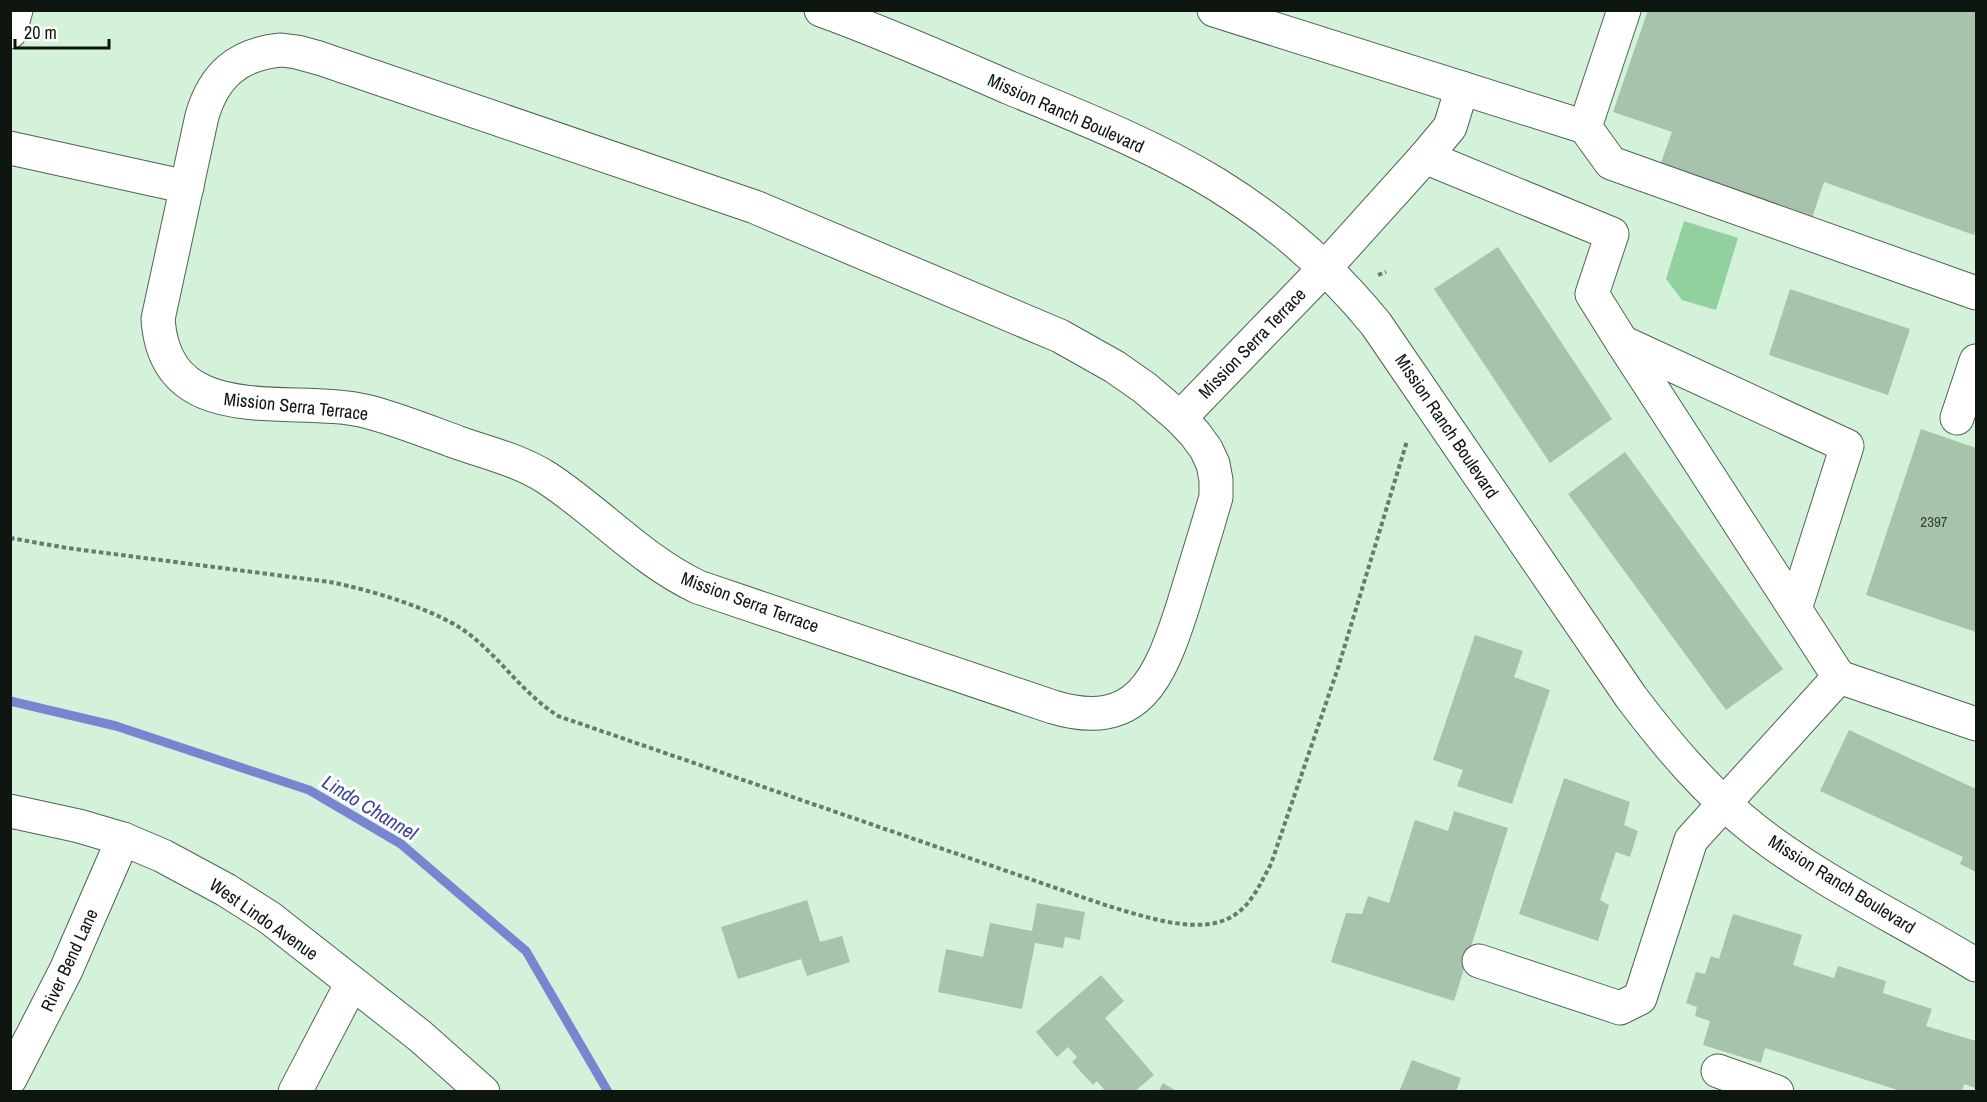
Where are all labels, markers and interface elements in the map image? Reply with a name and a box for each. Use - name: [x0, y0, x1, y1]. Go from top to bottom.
- scale bar: [15, 12, 110, 50]
- text: 20 m: [24, 20, 57, 45]
- street label: Mission Ranch Boulevard: [984, 67, 1148, 159]
- street label: Mission Serra Terrace: [1193, 282, 1311, 404]
- street label: Mission Ranch Boulevard: [1389, 349, 1505, 503]
- street label: Mission Serra Terrace: [223, 386, 369, 426]
- house number: 2397: [1920, 511, 1948, 532]
- street label: Mission Serra Terrace: [678, 565, 822, 639]
- water label: Lindo Channel: [317, 768, 423, 846]
- street label: Mission Ranch Boulevard: [1764, 829, 1920, 939]
- street label: West Lindo Avenue: [205, 872, 323, 966]
- street label: River Bend Lane: [34, 905, 104, 1015]

